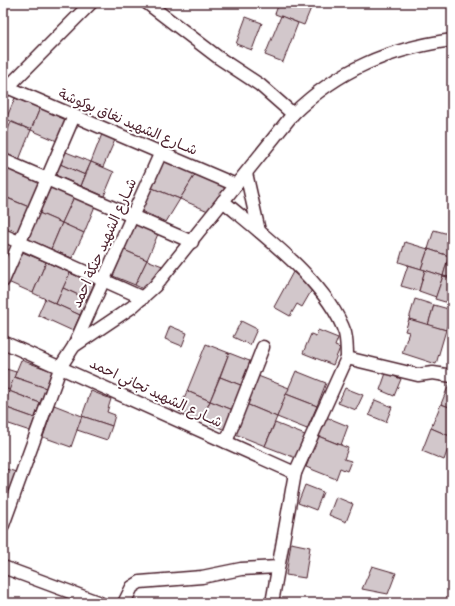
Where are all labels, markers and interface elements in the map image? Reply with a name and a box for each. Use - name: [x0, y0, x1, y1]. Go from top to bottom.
- street label: شــارع الشهيد نغاق بوكوشة: [56, 85, 200, 160]
- street label: شــارع الشهيد حنكة احمد: [68, 176, 141, 311]
- street label: شــارع الشهيد تجاني احمد: [85, 355, 225, 435]

